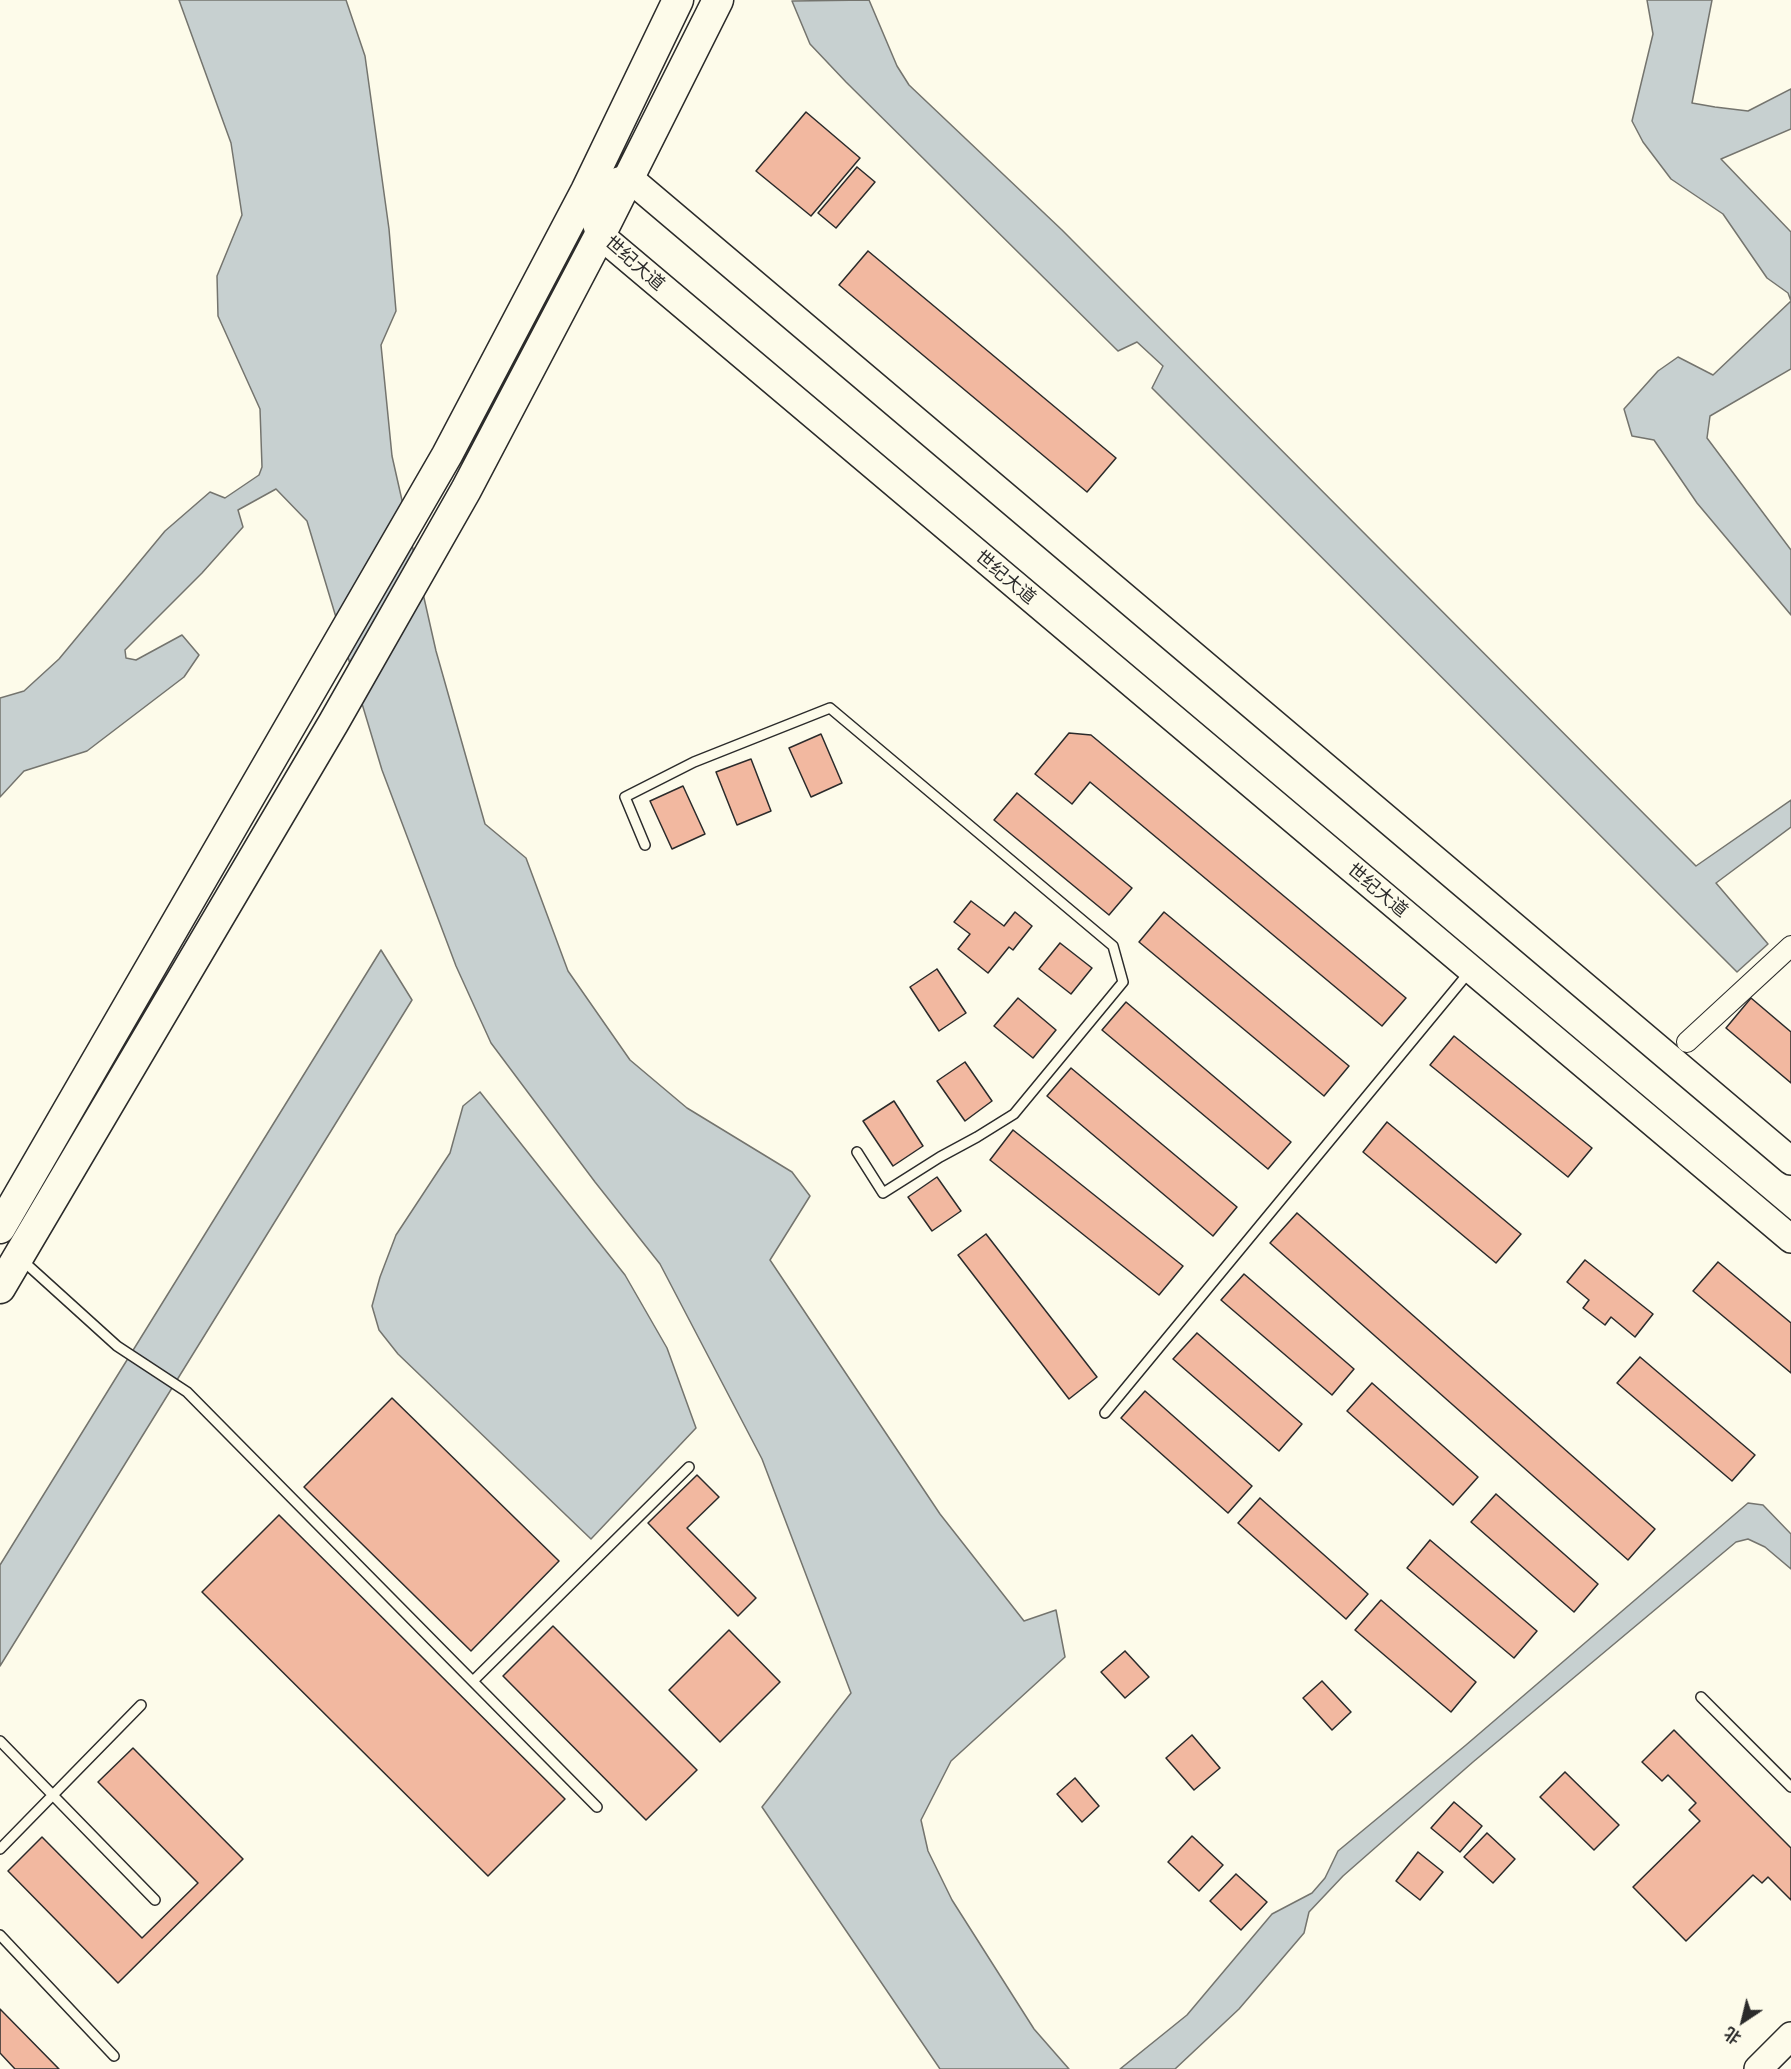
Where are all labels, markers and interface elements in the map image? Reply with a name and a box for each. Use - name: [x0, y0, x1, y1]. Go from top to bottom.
- street label: 世纪大道: [600, 232, 668, 296]
- street label: 世纪大道: [970, 547, 1040, 609]
- street label: 世纪大道: [1342, 860, 1412, 922]
- north arrow: [1713, 1991, 1773, 2051]
- text: 北: [1720, 2022, 1746, 2049]

